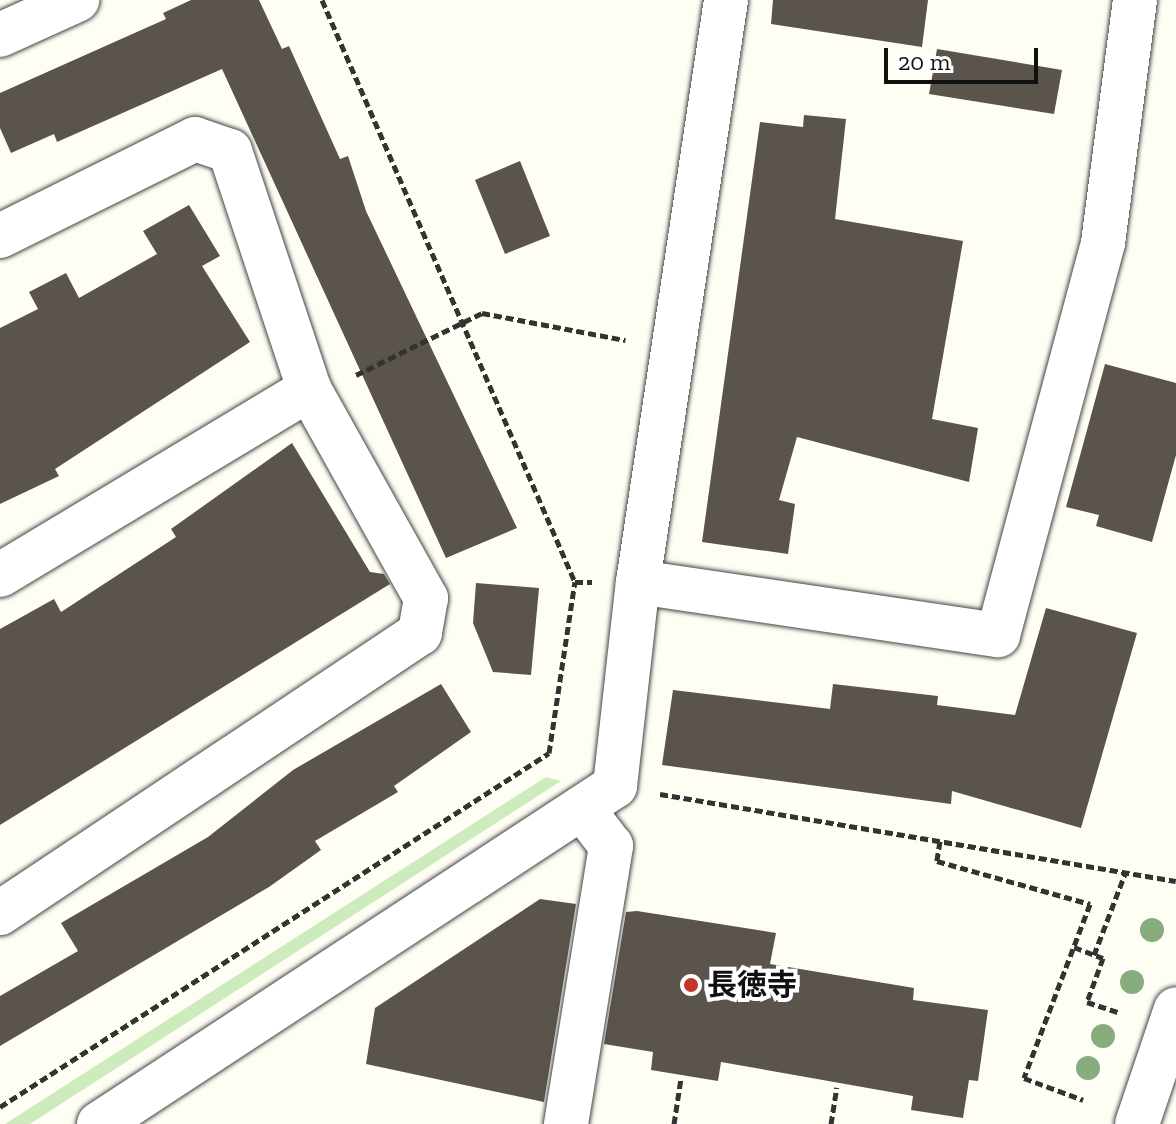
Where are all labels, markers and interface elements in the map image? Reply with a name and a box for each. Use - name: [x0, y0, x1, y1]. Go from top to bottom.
- scale bar: [888, 32, 1042, 82]
- text: 20 m: [898, 47, 950, 76]
- place label: 長徳寺: [707, 967, 797, 1003]
- marker: 長徳寺: [682, 976, 700, 994]

